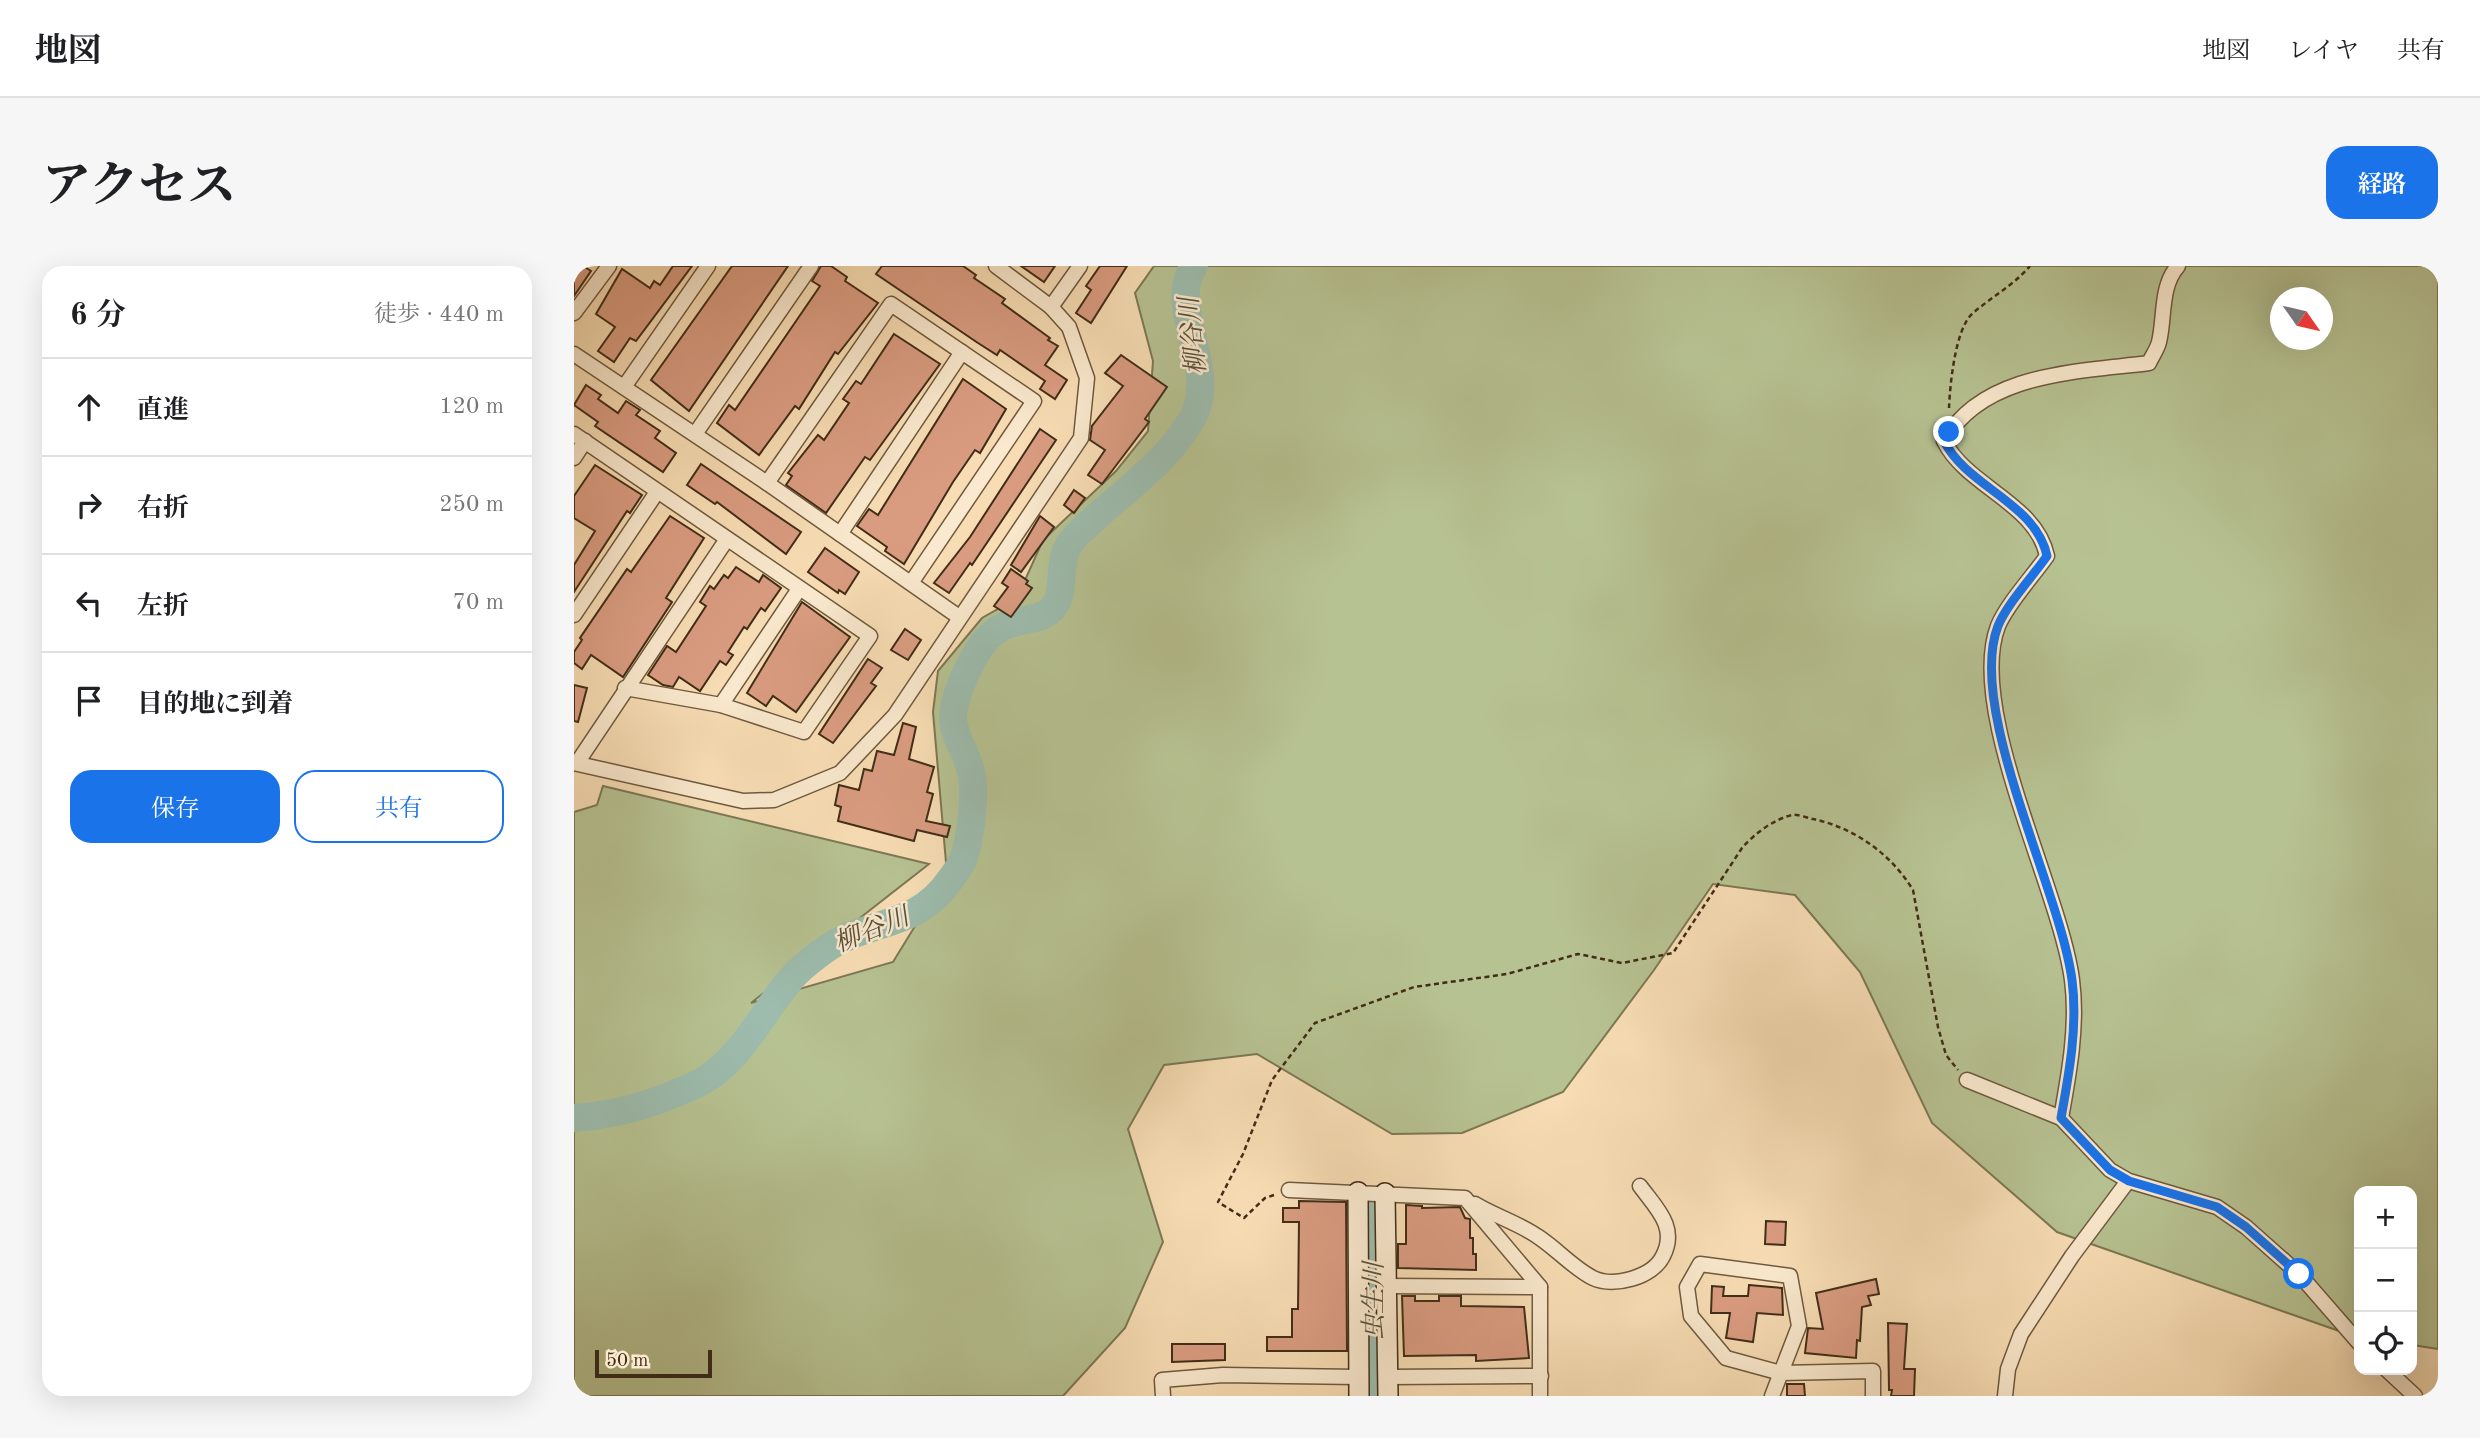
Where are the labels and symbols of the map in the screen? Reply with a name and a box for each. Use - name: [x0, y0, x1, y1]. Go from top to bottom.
- north arrow: [2270, 287, 2333, 350]
- water label: 柳谷川: [1175, 293, 1211, 376]
- route end: [1933, 416, 1964, 447]
- water label: 柳谷川: [830, 901, 916, 958]
- route start: [2283, 1258, 2314, 1289]
- water label: 虫生川: [1360, 1259, 1388, 1340]
- scale bar: [595, 1347, 712, 1379]

